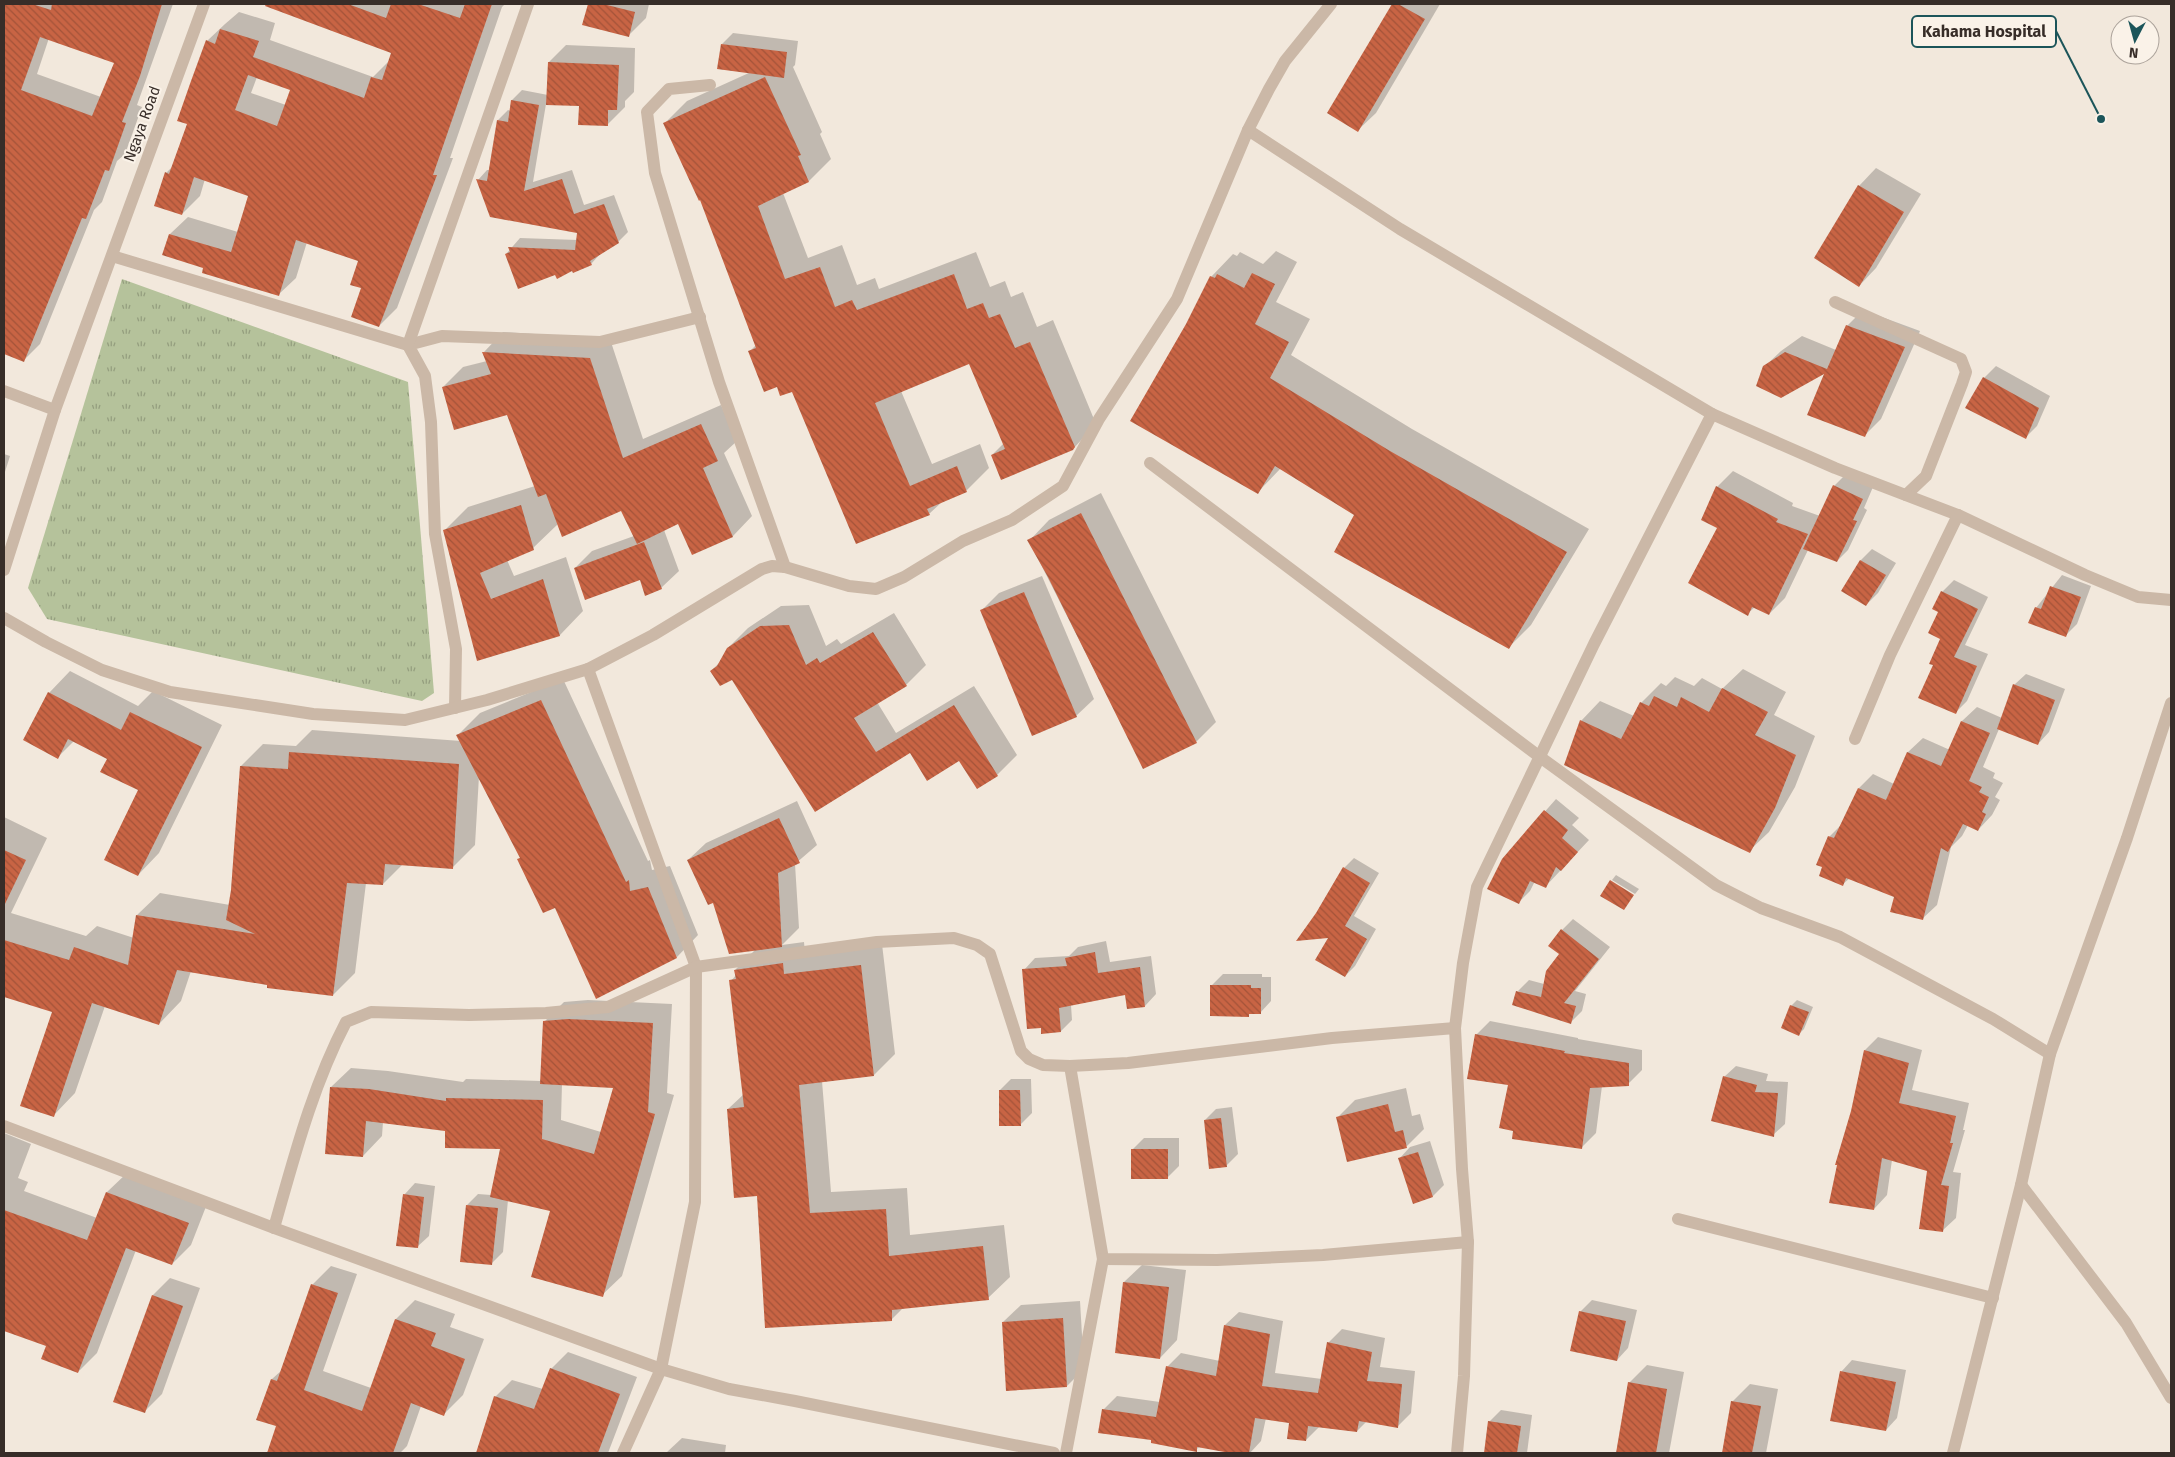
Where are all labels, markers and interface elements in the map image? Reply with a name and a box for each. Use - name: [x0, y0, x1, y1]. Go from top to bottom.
- north arrow: [2110, 15, 2160, 65]
- callout: Kahama Hospital: [1912, 16, 2056, 47]
- text: Kahama Hospital: [1922, 22, 2046, 41]
- text: N: [2128, 43, 2139, 61]
- street label: Ngaya Road: [120, 84, 164, 164]

